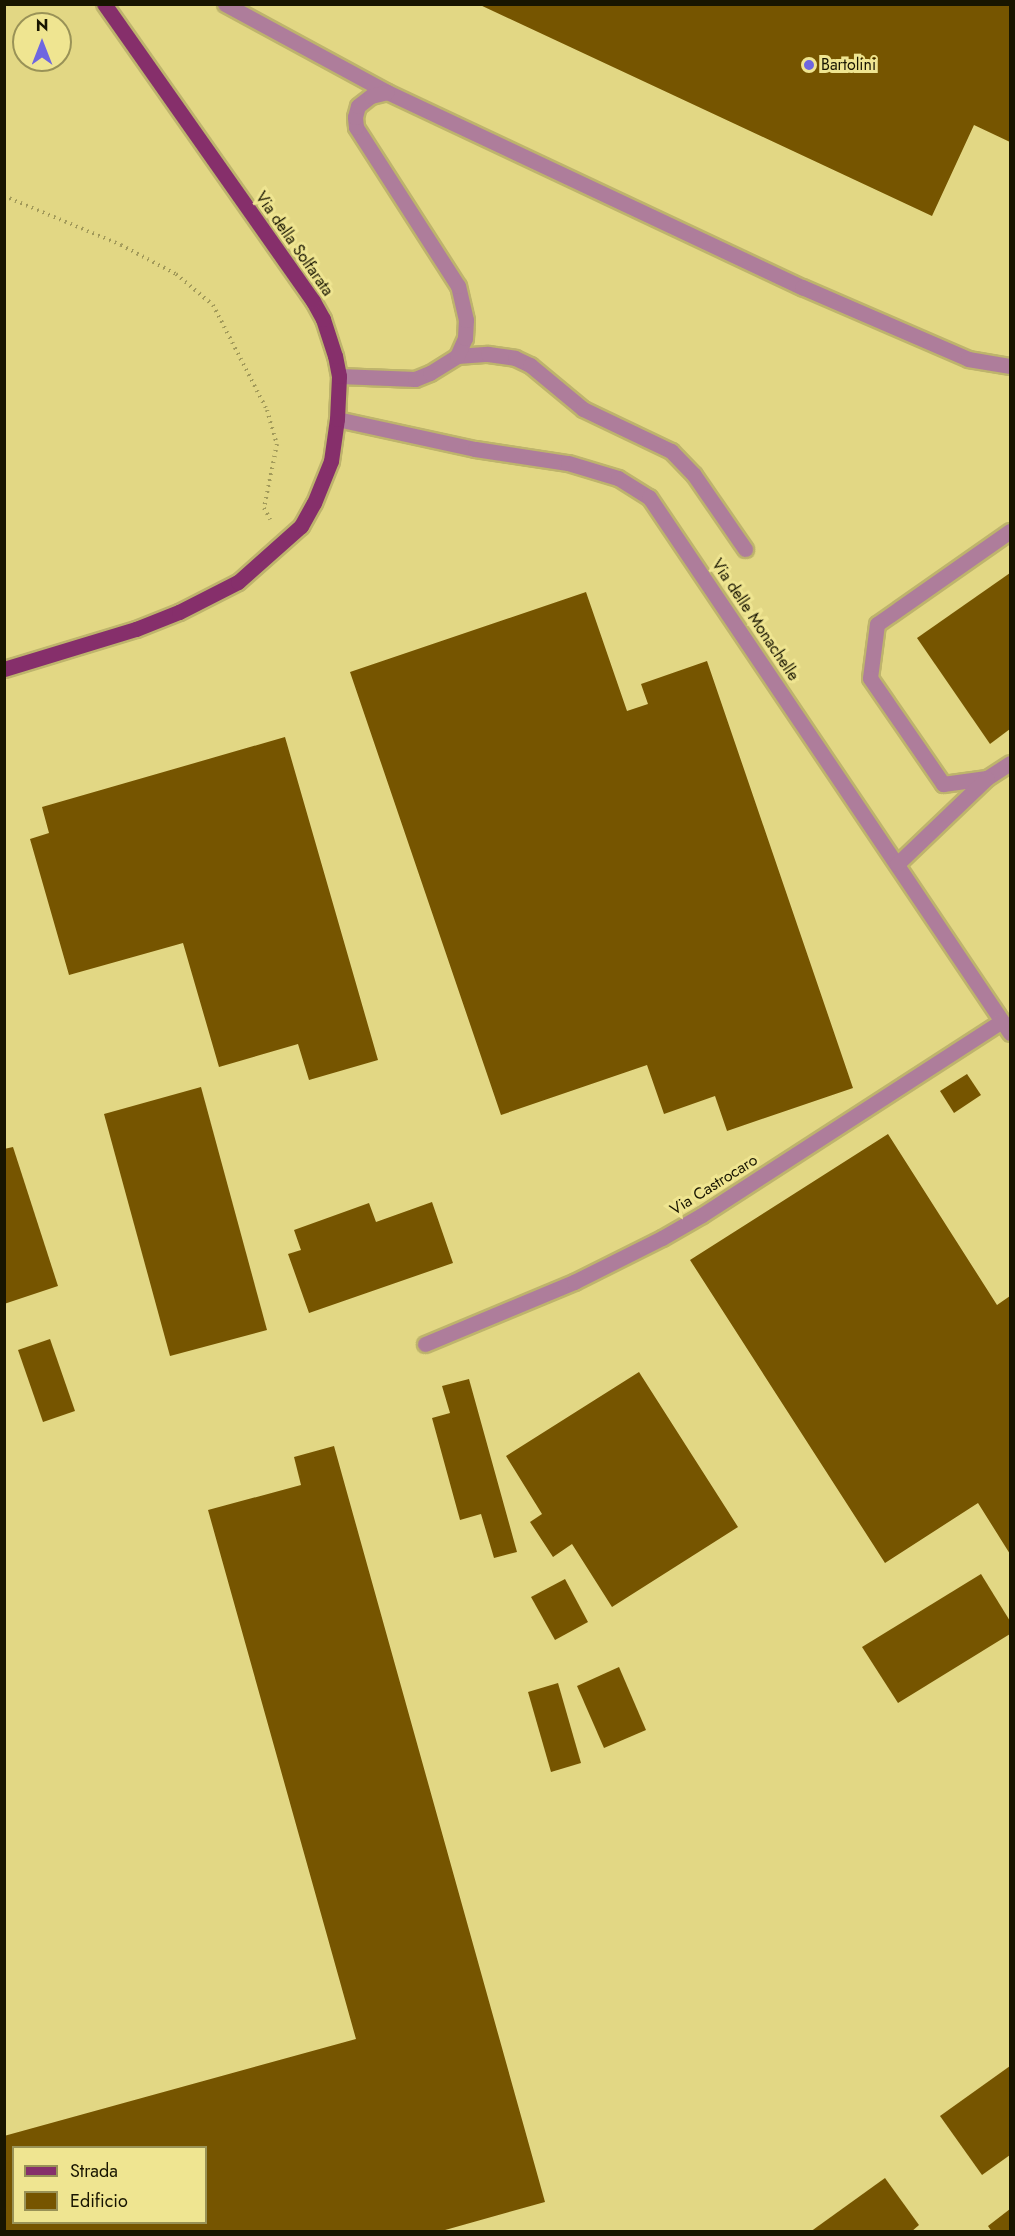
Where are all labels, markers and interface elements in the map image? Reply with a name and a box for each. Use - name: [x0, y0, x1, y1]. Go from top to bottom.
- north arrow: [12, 12, 72, 72]
- text: N: [36, 14, 48, 37]
- place label: Bartolini: [821, 55, 876, 75]
- marker: Bartolini: [802, 58, 816, 72]
- street label: Via della Solfarata: [251, 188, 337, 300]
- street label: Via delle Monachelle: [707, 555, 803, 685]
- street label: Via Castrocaro: [667, 1151, 761, 1219]
- legend: [12, 2146, 207, 2224]
- text: Strada: [70, 2158, 118, 2184]
- text: Edificio: [70, 2188, 128, 2214]

